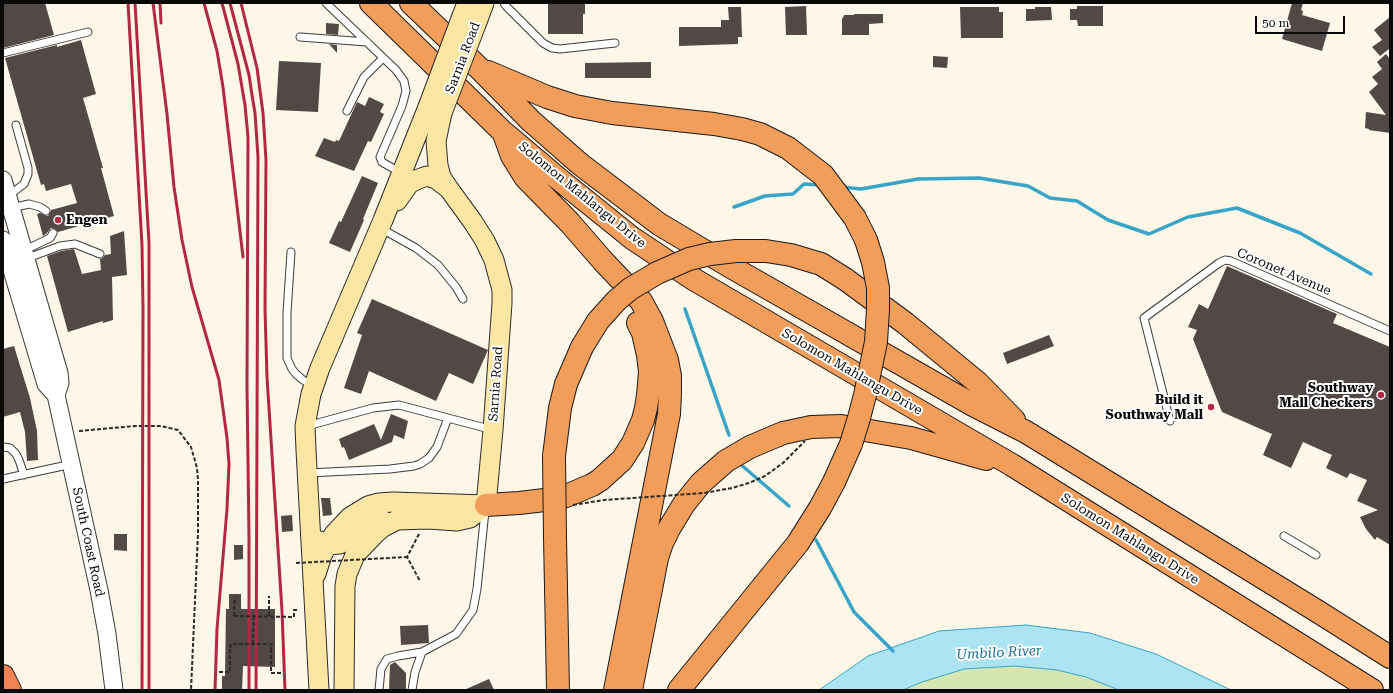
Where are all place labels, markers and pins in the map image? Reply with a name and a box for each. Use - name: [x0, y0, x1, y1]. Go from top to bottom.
- place label: Engen: [66, 212, 107, 228]
- marker: Engen: [53, 215, 63, 225]
- place label: Southway Mall Checkers: [1279, 380, 1373, 411]
- marker: Southway Mall Checkers: [1376, 390, 1386, 400]
- place label: Build it Southway Mall: [1106, 392, 1203, 423]
- marker: Build it Southway Mall: [1206, 402, 1216, 412]

